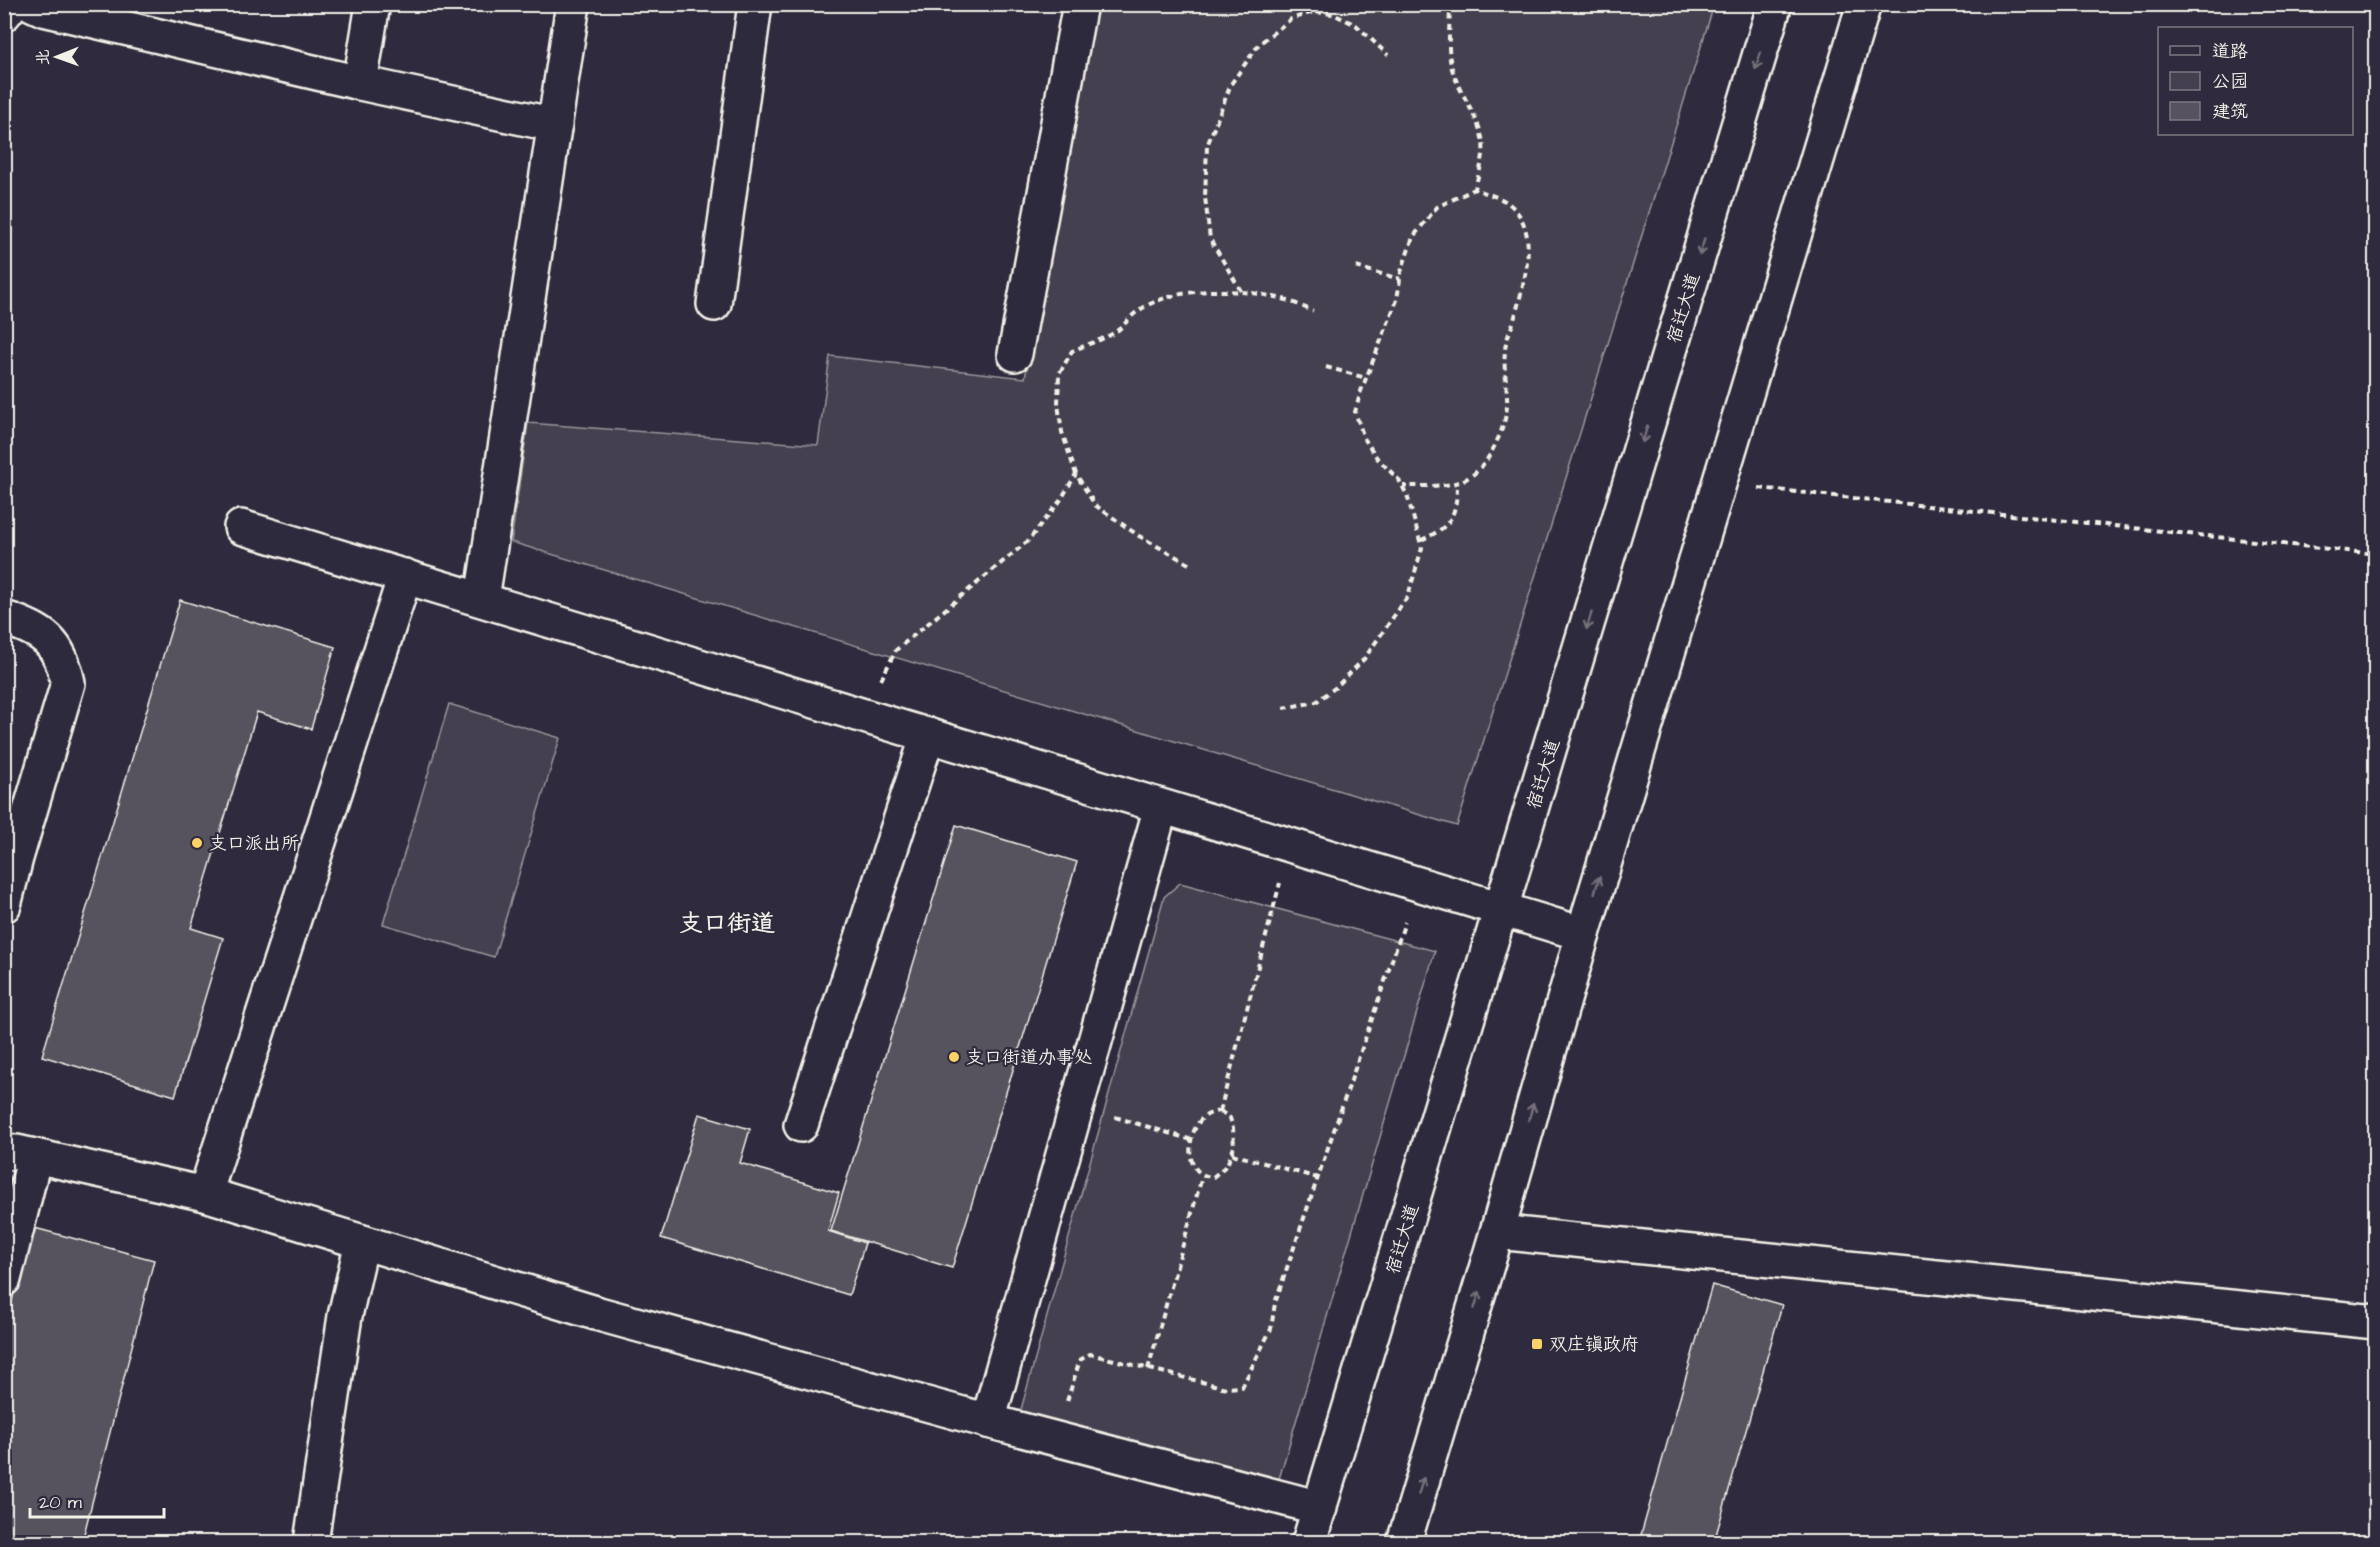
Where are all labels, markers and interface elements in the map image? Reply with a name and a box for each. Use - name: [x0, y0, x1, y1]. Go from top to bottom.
- north arrow: [27, 27, 87, 87]
- legend: [2158, 27, 2353, 135]
- text: 道路: [2212, 39, 2248, 64]
- text: 北: [32, 49, 54, 65]
- one-way arrow: [1752, 51, 1763, 70]
- text: 公园: [2212, 69, 2248, 94]
- text: 建筑: [2212, 99, 2248, 124]
- one-way arrow: [1696, 237, 1707, 256]
- street label: 宿迁大道: [1661, 270, 1706, 346]
- one-way arrow: [1639, 424, 1650, 443]
- one-way arrow: [1583, 611, 1594, 630]
- street label: 宿迁大道: [1521, 736, 1566, 812]
- place label: 支口派出所: [209, 831, 299, 856]
- marker: 支口派出所: [190, 836, 204, 850]
- one-way arrow: [1592, 876, 1603, 895]
- district label: 支口街道: [679, 907, 775, 941]
- place label: 支口街道办事处: [966, 1045, 1092, 1070]
- marker: 支口街道办事处: [947, 1050, 961, 1064]
- one-way arrow: [1526, 1103, 1537, 1122]
- street label: 宿迁大道: [1380, 1201, 1425, 1277]
- one-way arrow: [1472, 1291, 1483, 1310]
- place label: 双庄镇政府: [1549, 1332, 1639, 1357]
- marker: 双庄镇政府: [1530, 1337, 1544, 1351]
- one-way arrow: [1416, 1477, 1427, 1496]
- scale bar: [30, 1481, 164, 1519]
- text: 20 m: [39, 1490, 82, 1515]

